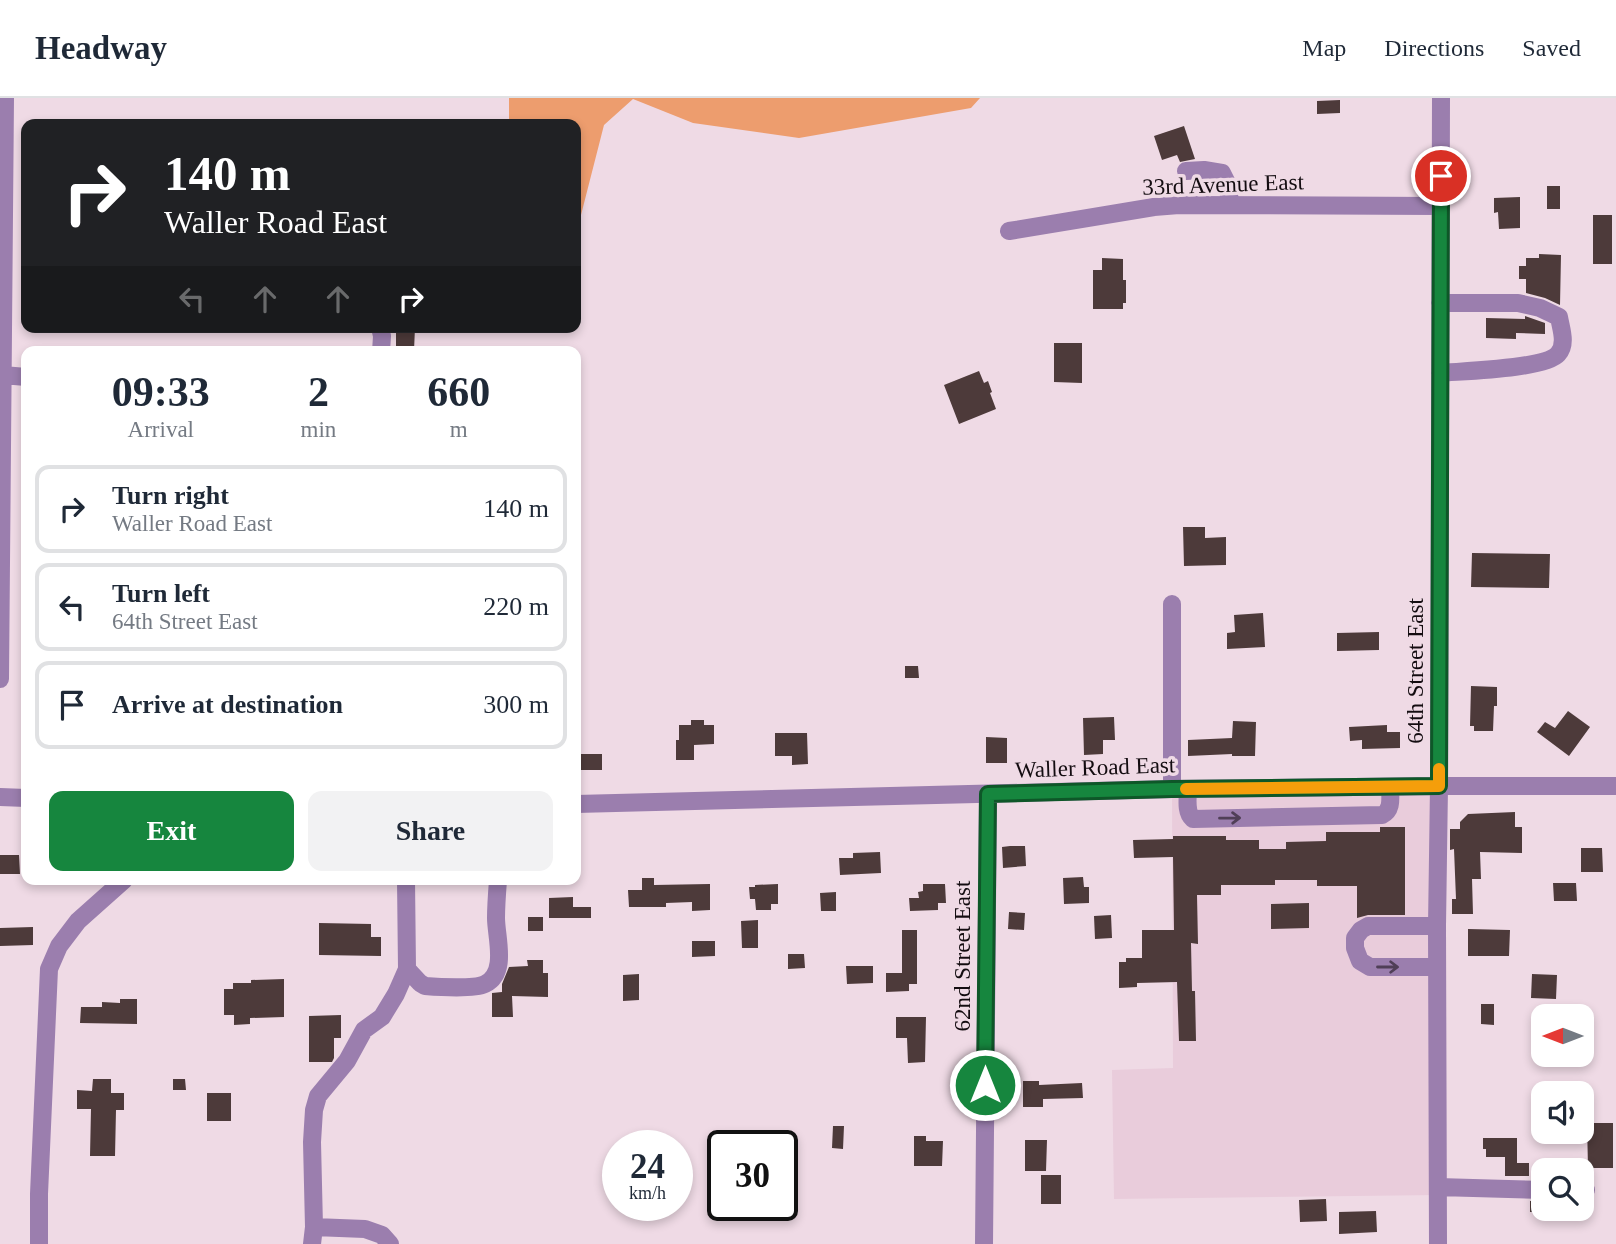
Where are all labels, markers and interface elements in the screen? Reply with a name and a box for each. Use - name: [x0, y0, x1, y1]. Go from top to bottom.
- text: Headway: [35, 30, 167, 66]
- text: Map: [1302, 35, 1346, 61]
- text: Directions: [1384, 35, 1484, 61]
- text: Saved: [1522, 35, 1581, 61]
- text: 140 m: [164, 146, 291, 201]
- pin: [1411, 146, 1471, 206]
- icon: right: [49, 147, 140, 238]
- icon: arrive: [1422, 157, 1460, 195]
- street label: 33rd Avenue East: [1142, 169, 1305, 200]
- text: Waller Road East: [164, 204, 387, 240]
- icon: left: [173, 280, 211, 318]
- icon: ahead: [246, 280, 284, 318]
- icon: ahead: [319, 280, 357, 318]
- icon: right: [392, 280, 430, 318]
- text: 09:33: [112, 369, 210, 415]
- text: 2: [308, 369, 329, 415]
- text: 660: [427, 369, 490, 415]
- text: Arrival: [128, 417, 194, 442]
- text: min: [301, 417, 336, 442]
- text: m: [450, 417, 468, 442]
- text: Turn right: [112, 481, 229, 510]
- icon: right: [53, 490, 91, 528]
- text: 140 m: [483, 494, 549, 523]
- text: Waller Road East: [112, 511, 272, 536]
- text: Turn left: [112, 579, 210, 608]
- icon: left: [53, 588, 91, 626]
- text: 220 m: [483, 592, 549, 621]
- street label: 64th Street East: [1403, 598, 1428, 744]
- text: 64th Street East: [112, 609, 258, 634]
- icon: arrive: [53, 686, 91, 724]
- text: Arrive at destination: [112, 690, 343, 719]
- text: 300 m: [483, 690, 549, 719]
- street label: Waller Road East: [1014, 752, 1176, 783]
- button: Exit: [49, 791, 294, 871]
- button: Share: [308, 791, 553, 871]
- one-way arrow: [1218, 811, 1241, 825]
- street label: 62nd Street East: [950, 880, 975, 1031]
- one-way arrow: [1377, 960, 1400, 974]
- north arrow: [1531, 1004, 1594, 1068]
- map controls: [1531, 1004, 1594, 1221]
- position arrow: [948, 1048, 1022, 1122]
- button: sound: [1531, 1081, 1594, 1144]
- speed limit sign: 30: [707, 1130, 798, 1221]
- text: 24: [630, 1147, 665, 1186]
- button: search: [1531, 1158, 1594, 1221]
- text: km/h: [629, 1183, 666, 1203]

